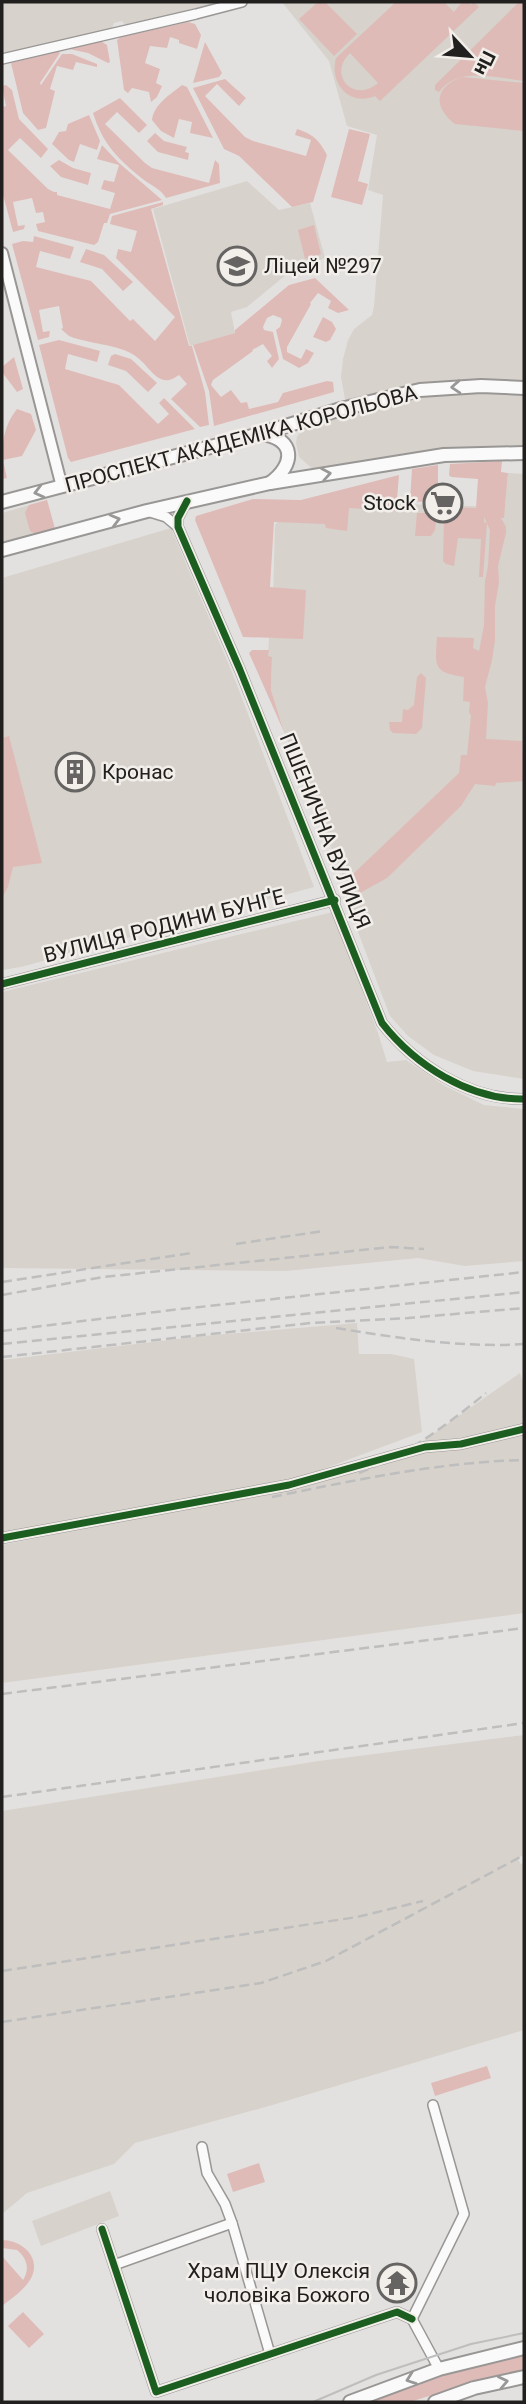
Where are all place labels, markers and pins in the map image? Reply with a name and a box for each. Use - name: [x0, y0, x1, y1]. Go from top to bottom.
- school or university icon: Ліцей №297: [216, 245, 258, 287]
- place label: Ліцей №297: [264, 254, 382, 278]
- supermarket icon: Stock: [422, 482, 464, 524]
- place label: Stock: [363, 491, 416, 515]
- building icon: Кронас: [54, 751, 96, 793]
- place label: Кронас: [102, 760, 174, 784]
- place label: Храм ПЦУ Олексія чоловіка Божого: [188, 2259, 370, 2307]
- temple icon: Храм ПЦУ Олексія чоловіка Божого: [376, 2262, 418, 2304]

